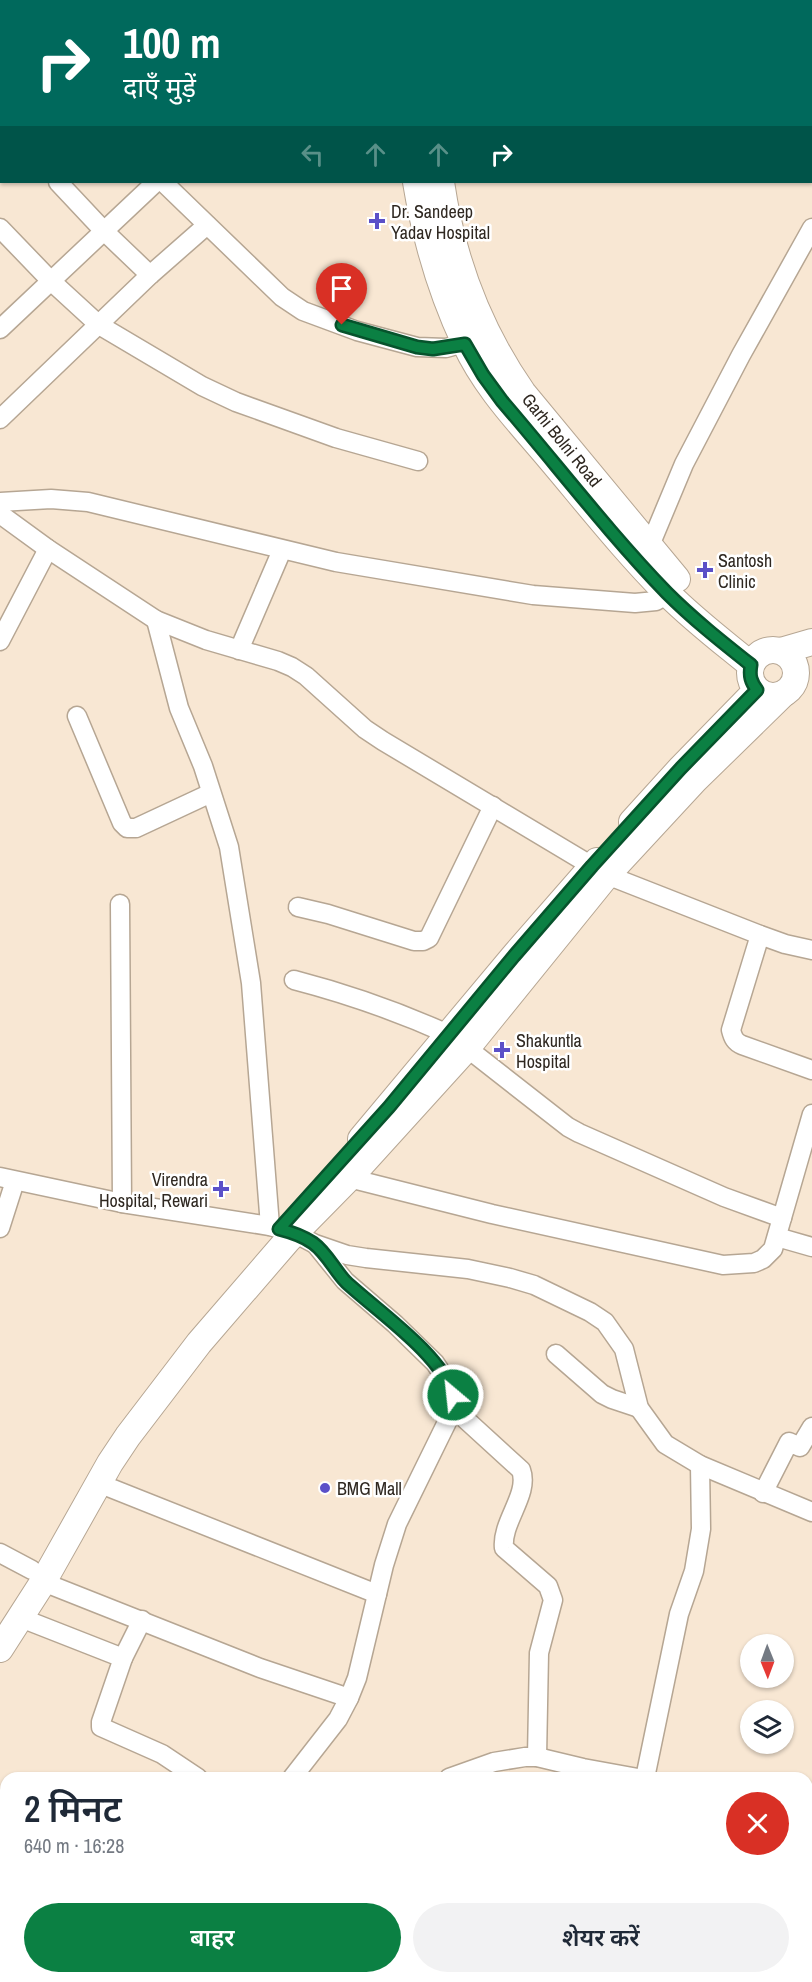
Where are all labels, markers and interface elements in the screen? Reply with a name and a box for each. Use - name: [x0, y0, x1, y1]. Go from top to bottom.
- text: 100 m: [123, 15, 221, 71]
- icon: right: [24, 24, 102, 102]
- text: दाएँ मुड़ें: [123, 69, 196, 105]
- icon: left: [296, 138, 329, 171]
- icon: ahead: [359, 138, 392, 171]
- icon: ahead: [422, 138, 455, 171]
- icon: right: [485, 138, 518, 171]
- place label: Dr. Sandeep Yadav Hospital: [391, 199, 490, 245]
- marker: Dr. Sandeep Yadav Hospital: [368, 212, 386, 230]
- pin: [316, 263, 367, 325]
- icon: arrive: [325, 272, 358, 305]
- street label: Garhi Bolni Road: [516, 388, 608, 492]
- place label: Santosh Clinic: [718, 548, 772, 594]
- marker: Santosh Clinic: [696, 561, 714, 579]
- place label: Shakuntla Hospital: [516, 1028, 582, 1074]
- marker: Shakuntla Hospital: [493, 1041, 511, 1059]
- place label: Virendra Hospital, Rewari: [99, 1167, 208, 1213]
- marker: Virendra Hospital, Rewari: [212, 1180, 230, 1198]
- position arrow: [421, 1363, 485, 1427]
- place label: BMG Mall: [337, 1476, 402, 1501]
- marker: BMG Mall: [318, 1481, 332, 1495]
- north arrow: [740, 1634, 794, 1688]
- map controls: [740, 1634, 794, 1754]
- button: layers: [740, 1700, 794, 1754]
- text: 2 मिनट: [24, 1785, 122, 1833]
- button: close: [726, 1792, 789, 1855]
- text: 640 m · 16:28: [24, 1832, 124, 1859]
- button: बाहर: [24, 1903, 401, 1972]
- button: शेयर करें: [413, 1903, 789, 1972]

